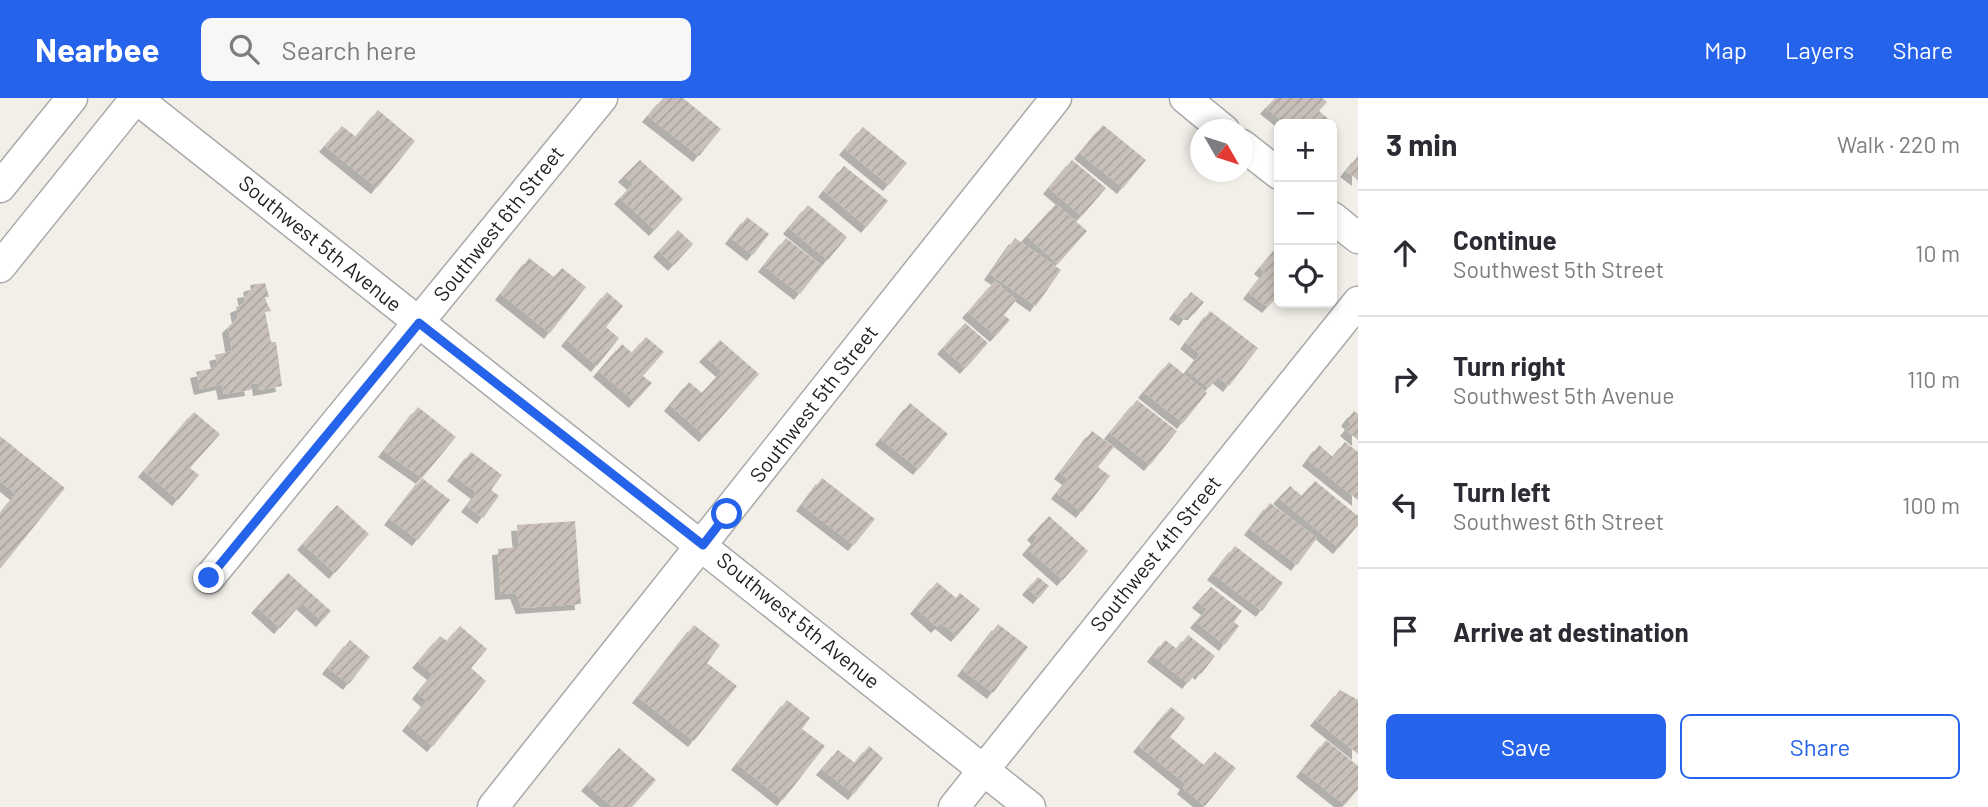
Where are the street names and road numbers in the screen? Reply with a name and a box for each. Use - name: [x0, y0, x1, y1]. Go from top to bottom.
- street label: Southwest 6th Street: [427, 140, 568, 306]
- street label: Southwest 5th Avenue: [235, 170, 407, 316]
- street label: Southwest 5th Street: [744, 319, 882, 487]
- street label: Southwest 4th Street: [1084, 470, 1225, 636]
- street label: Southwest 5th Avenue: [713, 547, 885, 693]

